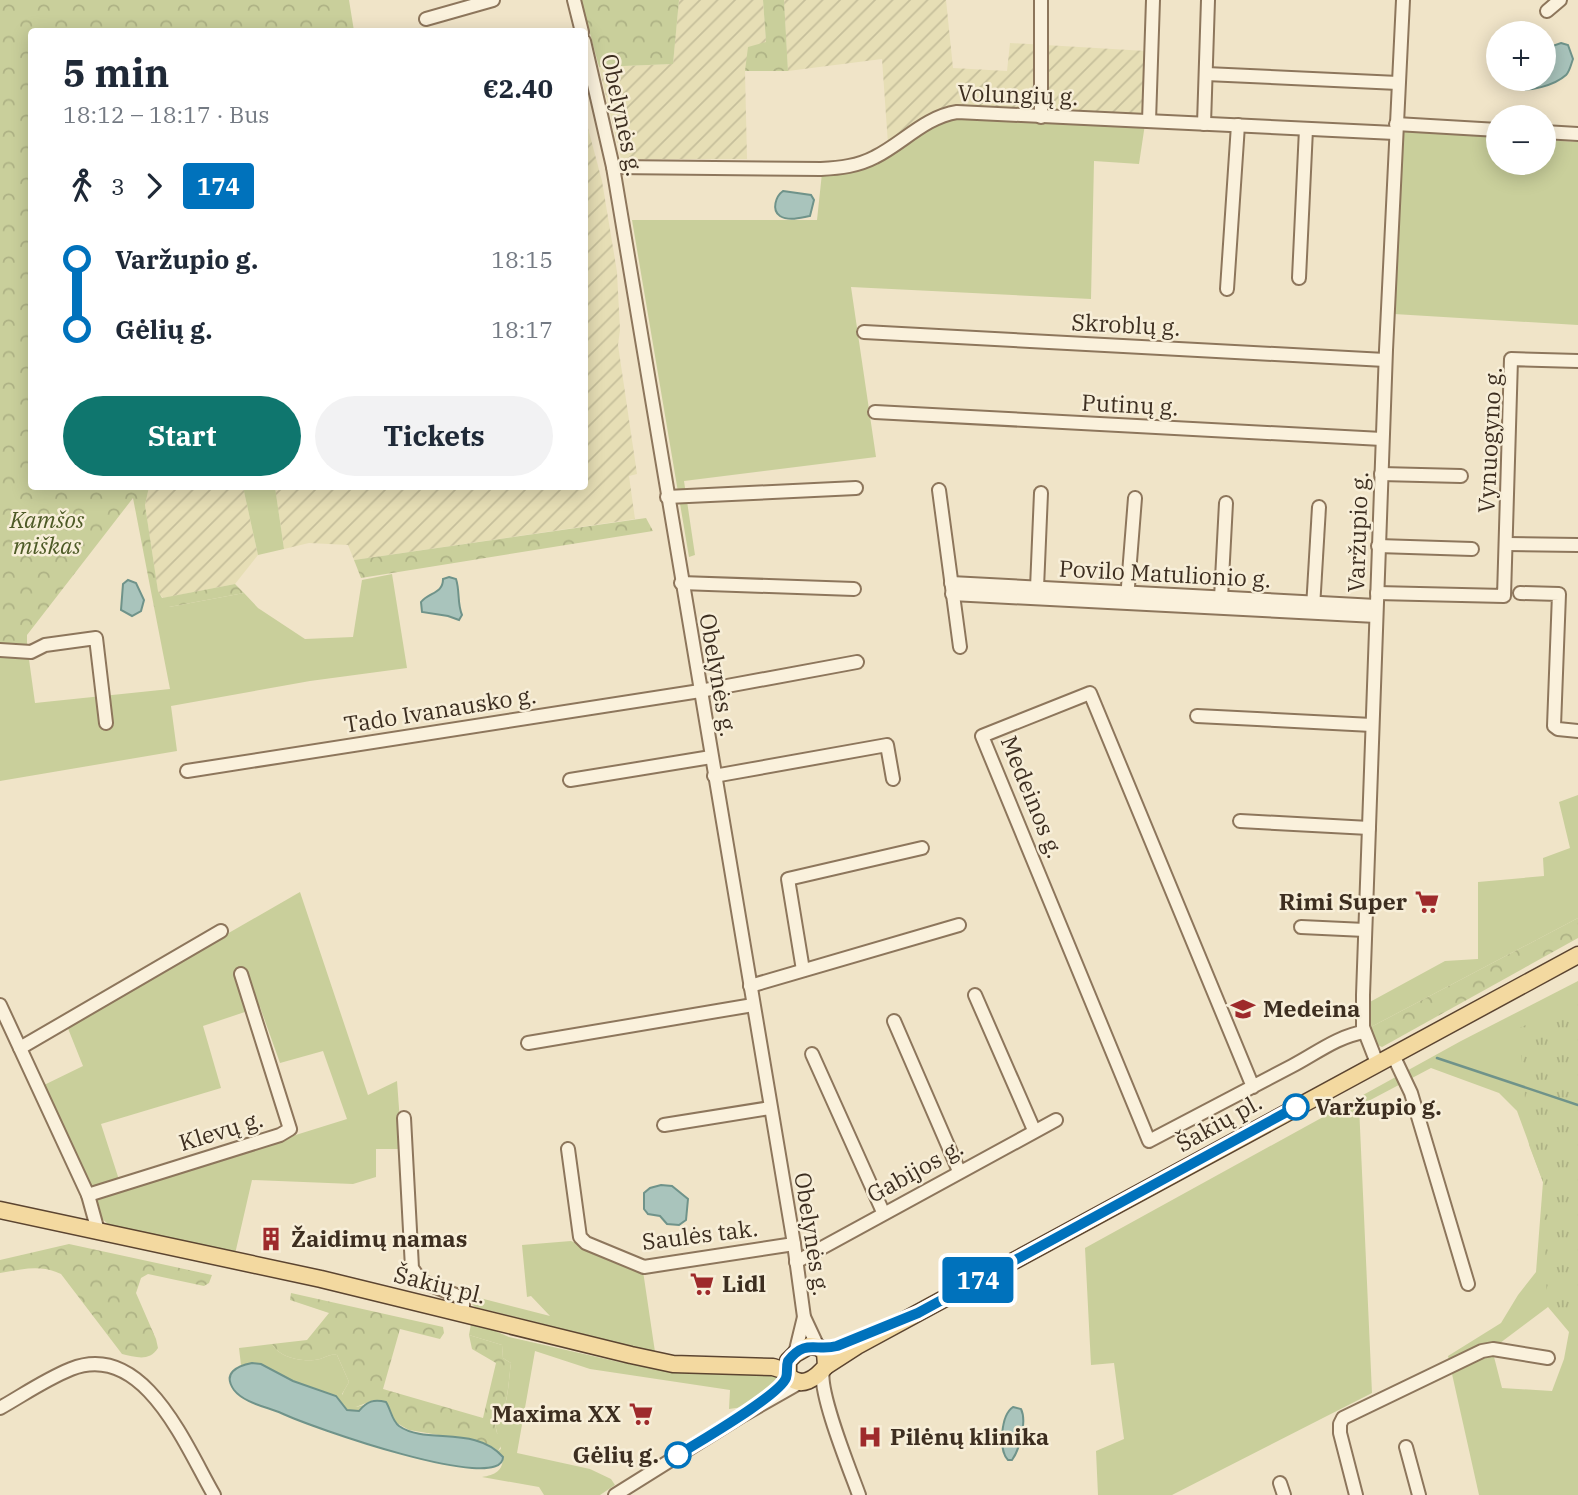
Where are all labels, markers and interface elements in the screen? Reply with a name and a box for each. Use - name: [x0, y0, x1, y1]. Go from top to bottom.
- map controls: [1486, 21, 1556, 175]
- button: +: [1486, 21, 1556, 91]
- text: 5 min: [63, 48, 169, 97]
- street label: Obelynės g.: [595, 51, 651, 179]
- text: €2.40: [483, 71, 553, 105]
- street label: Volungių g.: [957, 77, 1079, 111]
- text: 18:12 – 18:17 · Bus: [63, 99, 270, 129]
- button: −: [1486, 105, 1556, 175]
- icon: walk: [63, 167, 101, 205]
- icon: forward: [135, 167, 173, 205]
- text: 174: [197, 170, 240, 202]
- text: 3: [111, 171, 125, 201]
- text: Varžupio g.: [115, 242, 258, 276]
- text: 18:15: [491, 244, 553, 274]
- street label: Skroblų g.: [1071, 306, 1181, 342]
- text: Gėlių g.: [115, 312, 213, 346]
- text: 18:17: [491, 314, 553, 344]
- street label: Vynuogyno g.: [1470, 366, 1508, 514]
- street label: Putinų g.: [1081, 386, 1179, 422]
- button: Start: [63, 396, 301, 476]
- button: Tickets: [315, 396, 553, 476]
- street label: Varžupio g.: [1340, 471, 1374, 593]
- park label: Kamšos miškas: [9, 504, 85, 560]
- street label: Povilo Matulionio g.: [1058, 552, 1272, 594]
- street label: Obelynės g.: [693, 611, 745, 739]
- street label: Tado Ivanausko g.: [341, 679, 538, 739]
- street label: Medeinos g.: [995, 731, 1071, 862]
- place label: Rimi Super: [1279, 886, 1408, 916]
- supermarket icon: Rimi Super: [1413, 888, 1441, 916]
- place label: Medeina: [1263, 993, 1360, 1023]
- school or university icon: Medeina: [1229, 995, 1257, 1023]
- street label: Šakių pl.: [1170, 1086, 1267, 1158]
- place label: Varžupio g.: [1315, 1091, 1442, 1121]
- marker: Varžupio g.: [1283, 1094, 1309, 1120]
- street label: Klevų g.: [175, 1103, 266, 1157]
- street label: Gabijos g.: [861, 1131, 968, 1209]
- street label: Obelynės g.: [788, 1170, 838, 1298]
- street label: Saulės tak.: [640, 1212, 760, 1256]
- place label: Žaidimų namas: [291, 1223, 467, 1253]
- building icon: Žaidimų namas: [257, 1225, 285, 1253]
- line badge: 174: [938, 1257, 1018, 1303]
- street label: Šakių pl.: [391, 1258, 489, 1310]
- text: 174: [956, 1264, 1000, 1296]
- place label: Lidl: [722, 1268, 766, 1298]
- supermarket icon: Lidl: [688, 1270, 716, 1298]
- place label: Maxima XX: [492, 1398, 621, 1428]
- supermarket icon: Maxima XX: [627, 1400, 655, 1428]
- place label: Pilėnų klinika: [890, 1421, 1049, 1451]
- hospital icon: Pilėnų klinika: [856, 1423, 884, 1451]
- place label: Gėlių g.: [573, 1439, 659, 1469]
- marker: Gėlių g.: [665, 1442, 691, 1468]

